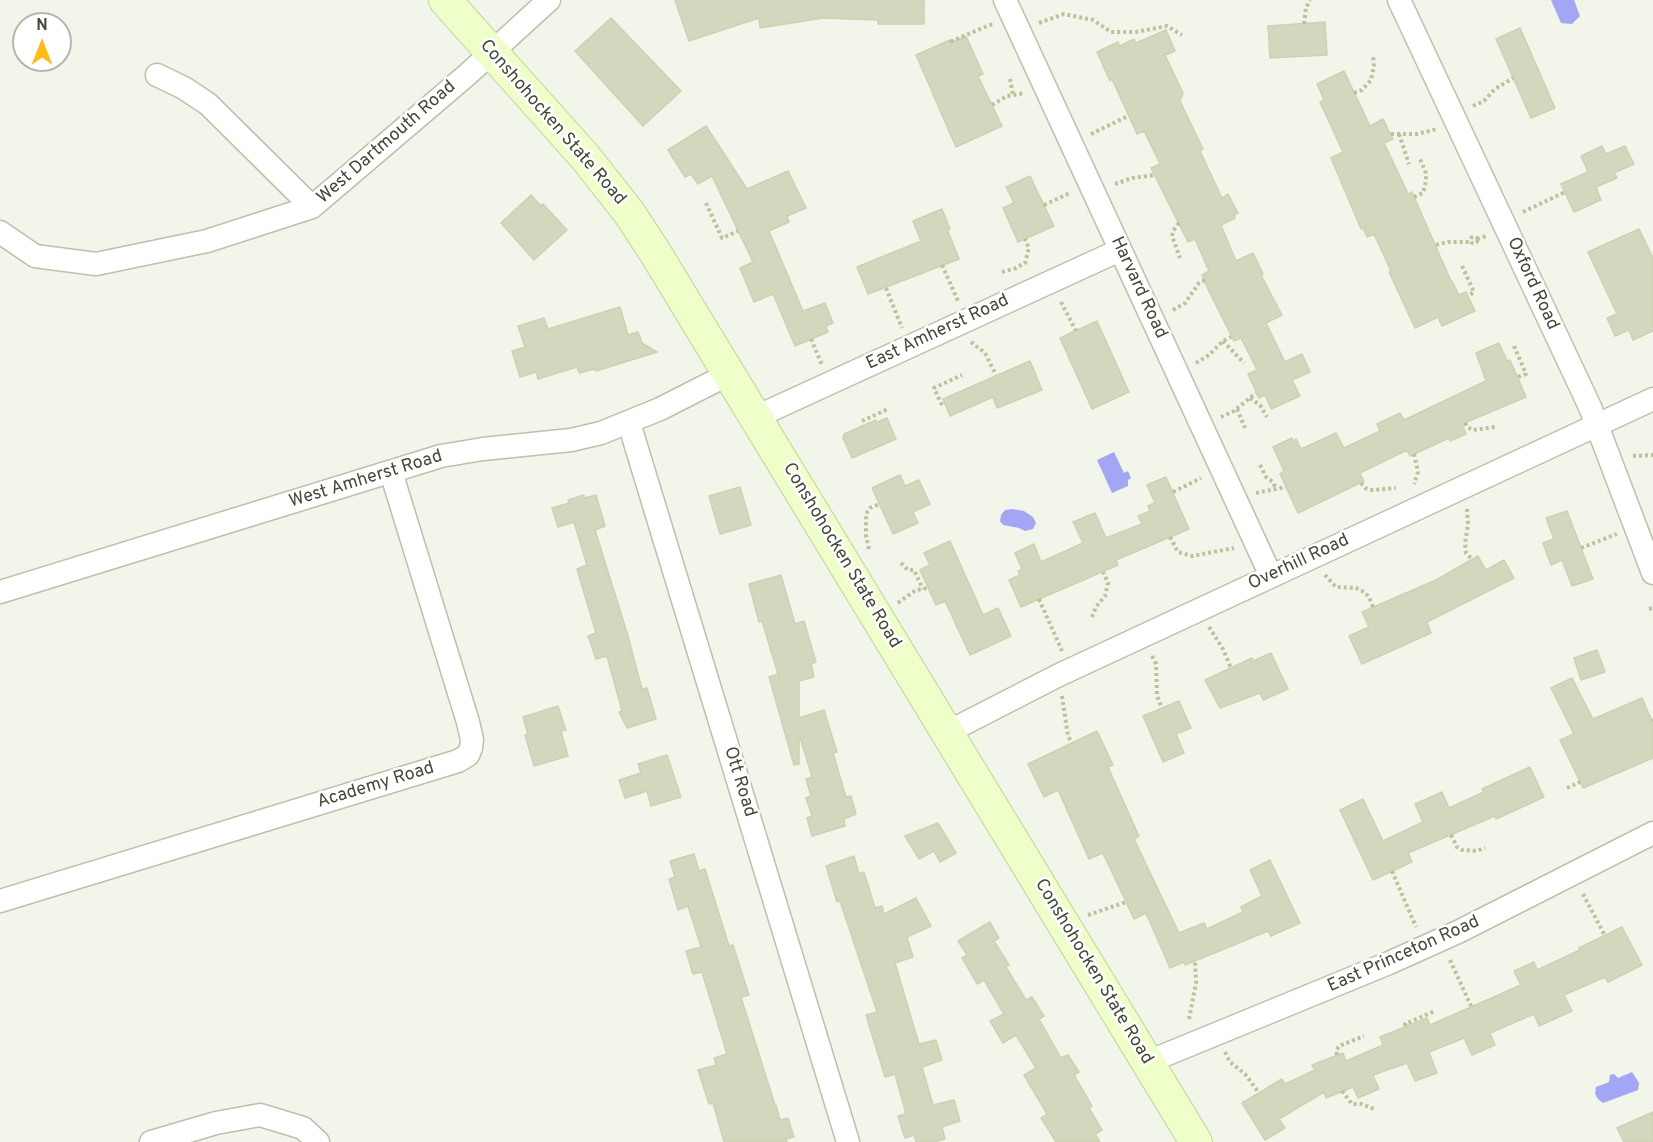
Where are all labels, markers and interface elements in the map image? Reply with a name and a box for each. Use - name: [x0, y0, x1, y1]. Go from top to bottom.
- north arrow: [12, 12, 72, 72]
- text: N: [36, 16, 48, 36]
- street label: Conshohocken State Road: [474, 36, 630, 210]
- street label: West Dartmouth Road: [313, 77, 461, 209]
- street label: Harvard Road: [1105, 234, 1171, 342]
- street label: Oxford Road: [1501, 234, 1563, 334]
- street label: East Amherst Road: [863, 290, 1013, 376]
- street label: West Amherst Road: [287, 446, 445, 514]
- street label: Conshohocken State Road: [777, 459, 905, 653]
- street label: Overhill Road: [1245, 530, 1353, 596]
- street label: Ott Road: [718, 744, 760, 820]
- street label: Academy Road: [315, 758, 437, 814]
- street label: Conshohocken State Road: [1029, 875, 1157, 1069]
- street label: East Princeton Road: [1325, 912, 1483, 998]

